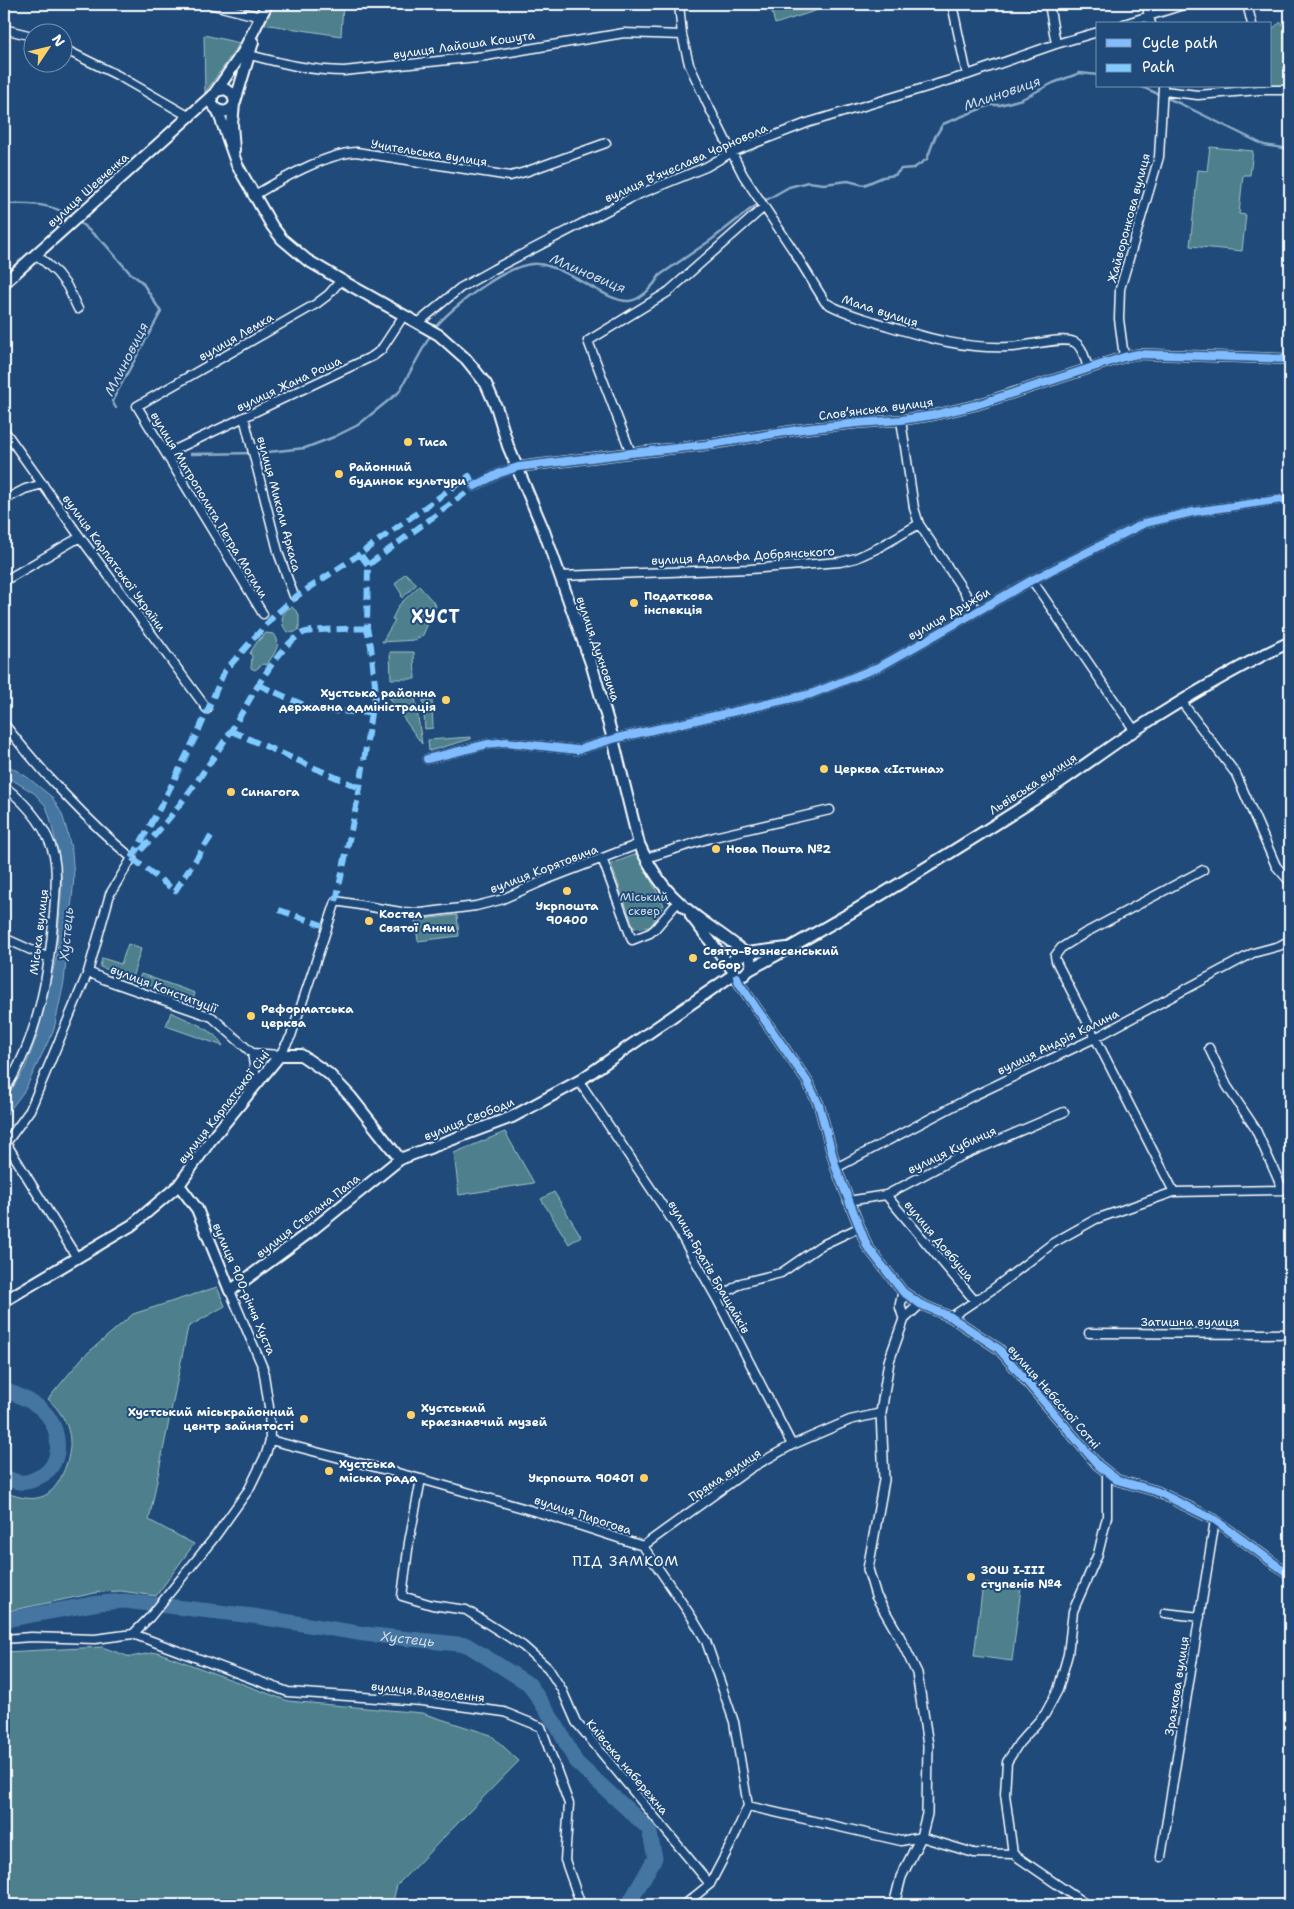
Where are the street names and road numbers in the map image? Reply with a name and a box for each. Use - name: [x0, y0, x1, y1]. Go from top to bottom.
- street label: вулиця Лайоша Кошута: [392, 27, 536, 63]
- street label: вулиця Вʼячеслава Чорновола: [602, 120, 770, 206]
- street label: Учительська вулиця: [370, 136, 488, 170]
- street label: вулиця Шевченка: [44, 149, 132, 231]
- street label: Жайворонкова вулиця: [1104, 152, 1154, 284]
- street label: Мала вулиця: [840, 291, 920, 331]
- street label: вулиця Лемка: [196, 309, 277, 365]
- street label: вулиця Жана Роша: [234, 352, 345, 415]
- street label: Словʼянська вулиця: [818, 394, 934, 424]
- street label: вулиця Митрополита Петра Могили: [147, 409, 271, 601]
- street label: вулиця Миколи Аркаса: [253, 435, 305, 574]
- street label: вулиця Карпатської України: [59, 491, 169, 635]
- street label: вулиця Адольфа Добрянського: [651, 543, 835, 569]
- street label: вулиця Дружби: [905, 584, 993, 644]
- street label: вулиця Духновича: [572, 594, 624, 704]
- street label: Львівська вулиця: [986, 750, 1080, 818]
- street label: вулиця Корятовича: [488, 841, 601, 897]
- street label: Міська вулиця: [26, 888, 52, 976]
- street label: вулиця Конституції: [108, 961, 220, 1017]
- street label: вулиця Андрія Калина: [994, 1005, 1122, 1078]
- street label: вулиця Карпатської Січі: [175, 1047, 273, 1167]
- street label: вулиця Свободи: [421, 1094, 517, 1144]
- street label: вулиця Кубинця: [905, 1122, 999, 1178]
- street label: вулиця Степана Папа: [253, 1170, 364, 1262]
- street label: вулиця Довбуша: [901, 1197, 978, 1285]
- street label: вулиця Братів Бращайків: [664, 1198, 754, 1336]
- street label: вулиця 900-річчя Хуста: [209, 1220, 279, 1358]
- street label: Затишна вулиця: [1141, 1314, 1239, 1330]
- street label: вулиця Небесної Сотні: [1004, 1342, 1104, 1452]
- street label: Пряма вулиця: [686, 1445, 764, 1505]
- street label: вулиця Пирогова: [532, 1492, 634, 1538]
- street label: Зразкова вулиця: [1161, 1635, 1193, 1737]
- street label: вулиця Визволення: [370, 1678, 486, 1706]
- street label: Київська набережна: [582, 1716, 672, 1818]

